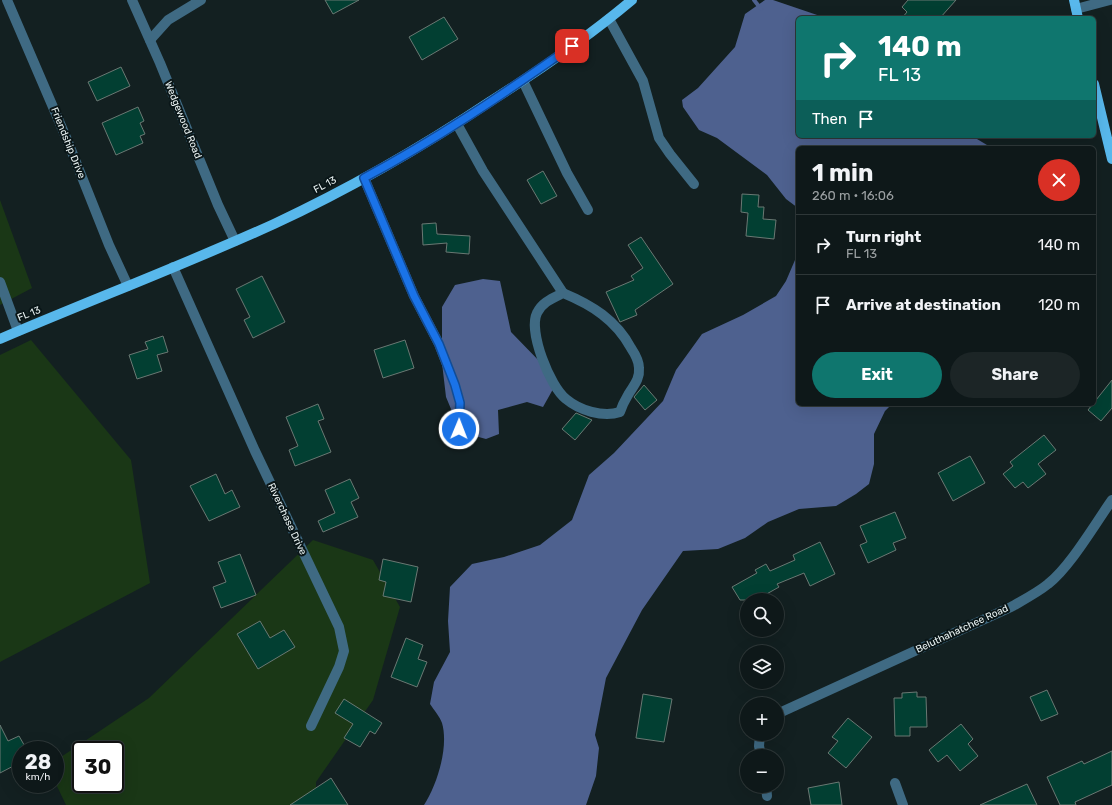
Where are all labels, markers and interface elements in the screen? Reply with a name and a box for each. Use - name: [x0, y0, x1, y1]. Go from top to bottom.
- pin: [555, 29, 589, 63]
- text: 140 m: [878, 30, 962, 63]
- icon: right: [812, 32, 864, 84]
- icon: arrive: [561, 35, 583, 57]
- text: FL 13: [878, 64, 921, 86]
- street label: Wedgewood Road: [162, 80, 204, 160]
- street label: Friendship Drive: [48, 106, 88, 181]
- icon: arrive: [855, 108, 877, 130]
- text: Then: [812, 110, 847, 128]
- text: 1 min: [812, 159, 873, 187]
- button: close: [1038, 159, 1080, 201]
- street label: FL 13: [312, 174, 338, 196]
- text: 260 m · 16:06: [812, 188, 894, 203]
- text: Turn right: [846, 228, 921, 246]
- icon: right: [812, 234, 834, 256]
- text: 140 m: [1038, 236, 1080, 254]
- text: FL 13: [846, 246, 877, 261]
- icon: arrive: [812, 294, 834, 316]
- text: Arrive at destination: [846, 296, 1001, 314]
- text: 120 m: [1038, 296, 1080, 314]
- street label: FL 13: [16, 304, 42, 324]
- button: Exit: [812, 352, 942, 398]
- button: Share: [950, 352, 1080, 398]
- position arrow: [438, 408, 480, 450]
- street label: Riverchase Drive: [265, 481, 309, 557]
- map controls: [740, 593, 784, 793]
- button: search: [740, 593, 784, 637]
- street label: Beluthahatchee Road: [914, 602, 1010, 656]
- button: layers: [740, 645, 784, 689]
- button: +: [740, 697, 784, 741]
- speed limit sign: 30: [72, 741, 124, 793]
- button: −: [740, 749, 784, 793]
- text: 28: [25, 750, 51, 774]
- text: km/h: [26, 771, 50, 783]

